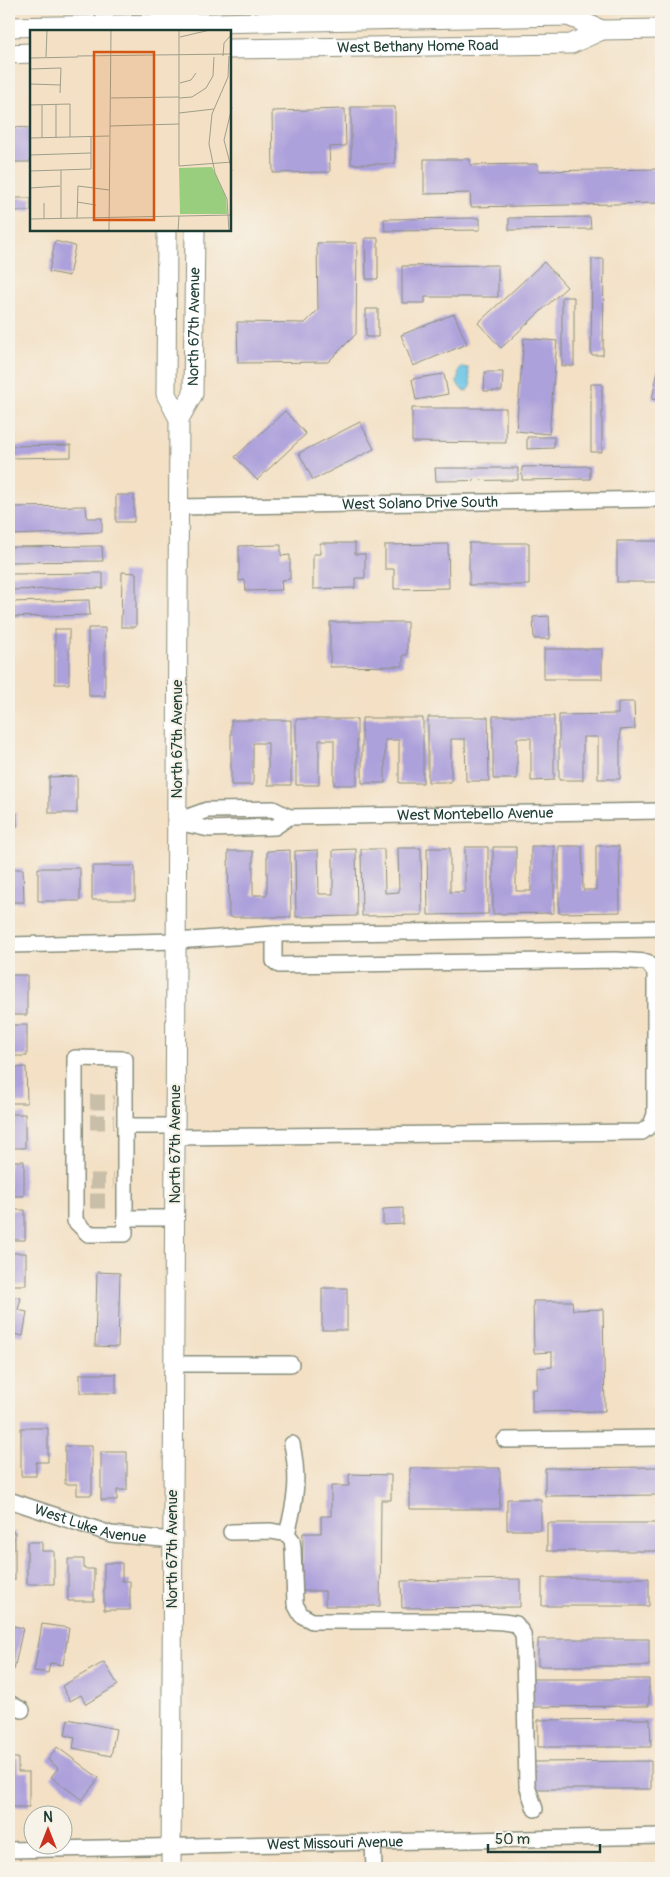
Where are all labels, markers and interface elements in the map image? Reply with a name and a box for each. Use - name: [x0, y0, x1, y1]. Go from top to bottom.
- inset map: [30, 30, 231, 231]
- street label: West Bethany Home Road: [337, 36, 499, 57]
- street label: North 67th Avenue: [184, 266, 204, 386]
- street label: West Solano Drive South: [342, 492, 498, 514]
- street label: North 67th Avenue: [168, 679, 187, 798]
- street label: West Montebello Avenue: [397, 803, 554, 825]
- street label: North 67th Avenue: [166, 1084, 185, 1203]
- street label: North 67th Avenue: [163, 1489, 182, 1608]
- street label: West Luke Avenue: [32, 1500, 148, 1547]
- north arrow: [22, 1804, 72, 1854]
- text: N: [43, 1809, 53, 1826]
- scale bar: [488, 1822, 600, 1854]
- text: 50 m: [495, 1830, 530, 1849]
- street label: West Missouri Avenue: [267, 1832, 404, 1854]

